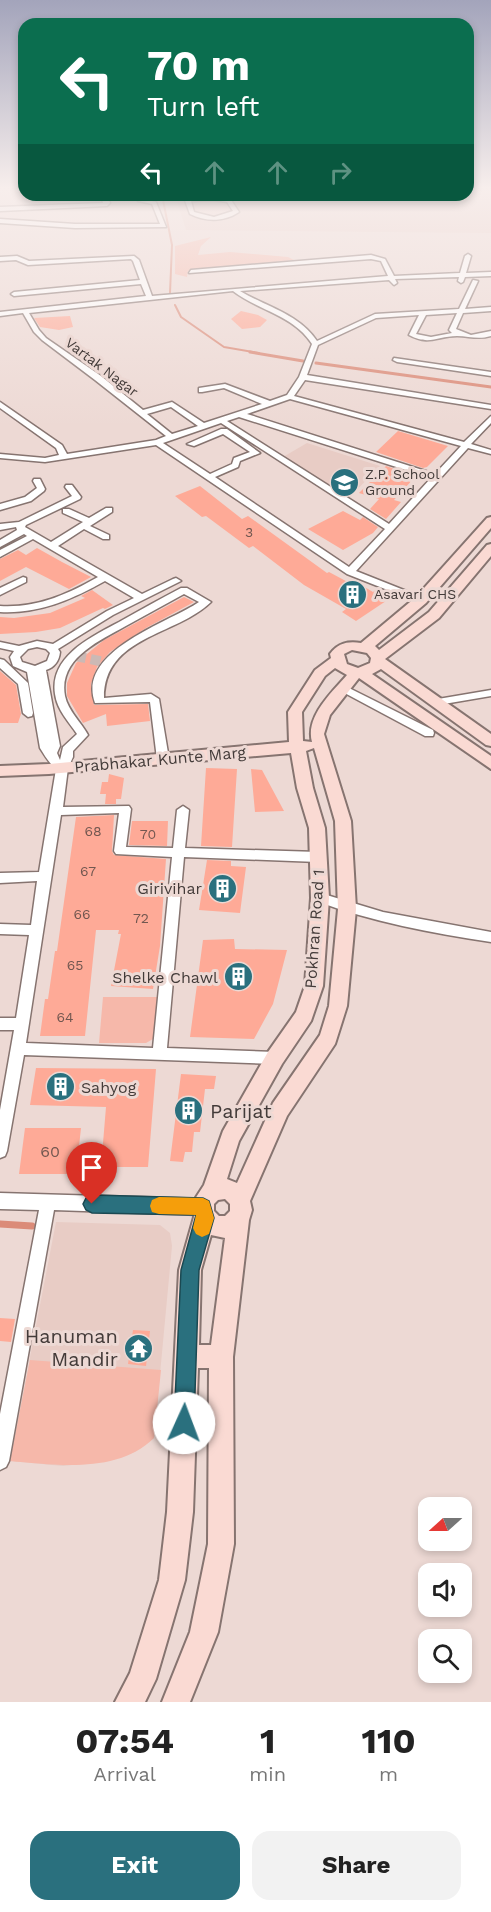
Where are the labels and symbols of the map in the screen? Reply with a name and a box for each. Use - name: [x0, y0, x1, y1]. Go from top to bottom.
- street label: Vartak Nagar: [63, 334, 142, 400]
- school or university icon: Z.P. School Ground: [328, 466, 360, 498]
- place label: Z.P. School Ground: [365, 466, 440, 498]
- house number: 3: [245, 524, 253, 540]
- building icon: Asavari CHS: [337, 578, 369, 610]
- place label: Asavari CHS: [374, 586, 456, 602]
- street label: Prabhakar Kunte Marg: [73, 742, 247, 776]
- house number: 68: [84, 823, 102, 839]
- house number: 70: [140, 826, 156, 842]
- house number: 67: [80, 863, 96, 879]
- street label: Pokhran Road 1: [301, 869, 328, 989]
- building icon: Girivihar: [207, 872, 239, 904]
- place label: Girivihar: [137, 879, 202, 898]
- house number: 66: [73, 906, 91, 922]
- house number: 72: [133, 910, 149, 926]
- house number: 65: [67, 957, 83, 973]
- building icon: Shelke Chawl: [223, 961, 255, 993]
- place label: Shelke Chawl: [112, 968, 218, 987]
- house number: 64: [56, 1009, 74, 1025]
- building icon: Sahyog: [44, 1071, 76, 1103]
- place label: Sahyog: [81, 1078, 137, 1097]
- building icon: Parijat: [173, 1095, 205, 1127]
- place label: Parijat: [210, 1099, 272, 1123]
- house number: 60: [40, 1142, 60, 1161]
- pin: [66, 1142, 117, 1204]
- place label: Hanuman Mandir: [25, 1324, 118, 1371]
- temple icon: Hanuman Mandir: [123, 1332, 155, 1364]
- position arrow: [152, 1391, 216, 1455]
- north arrow: [418, 1497, 472, 1551]

